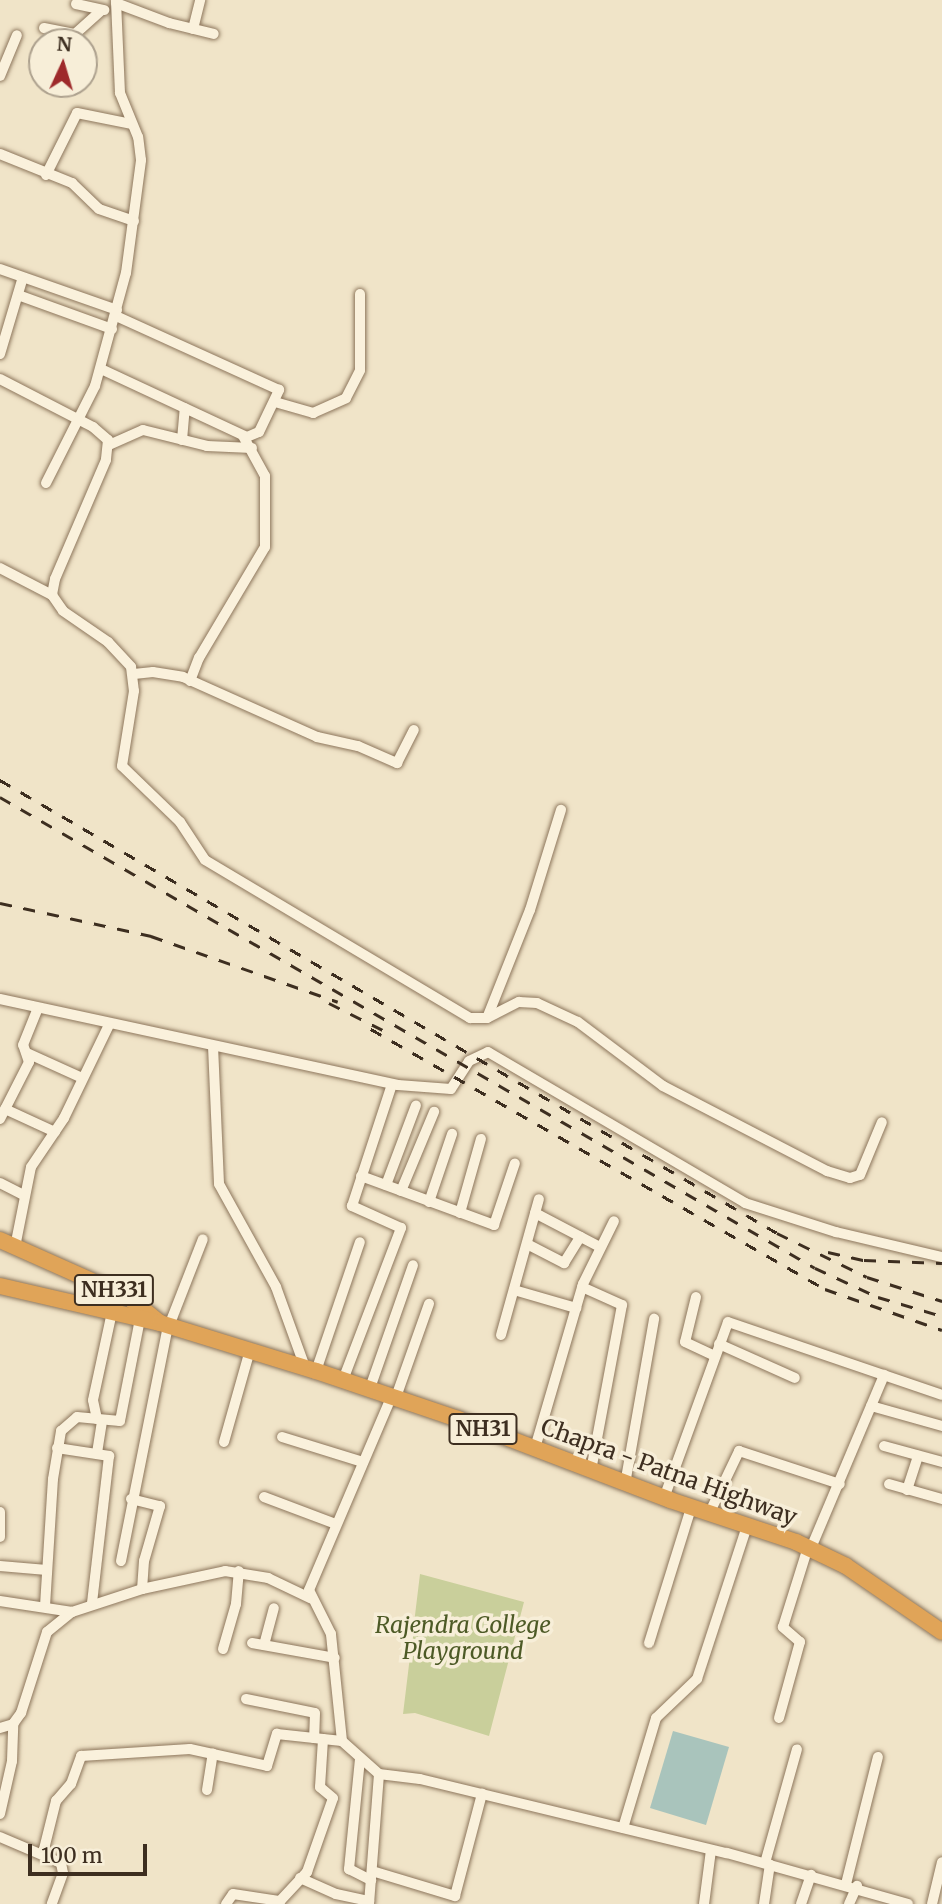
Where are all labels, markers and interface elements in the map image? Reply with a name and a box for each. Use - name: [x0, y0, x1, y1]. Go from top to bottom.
- north arrow: [28, 28, 98, 98]
- text: N: [56, 32, 73, 57]
- road number: NH331: [74, 1272, 154, 1308]
- road number: NH31: [448, 1412, 518, 1446]
- street label: Chapra - Patna Highway: [537, 1413, 801, 1531]
- park label: Rajendra College Playground: [375, 1611, 551, 1665]
- scale bar: [32, 1830, 150, 1874]
- text: 100 m: [41, 1842, 103, 1869]

